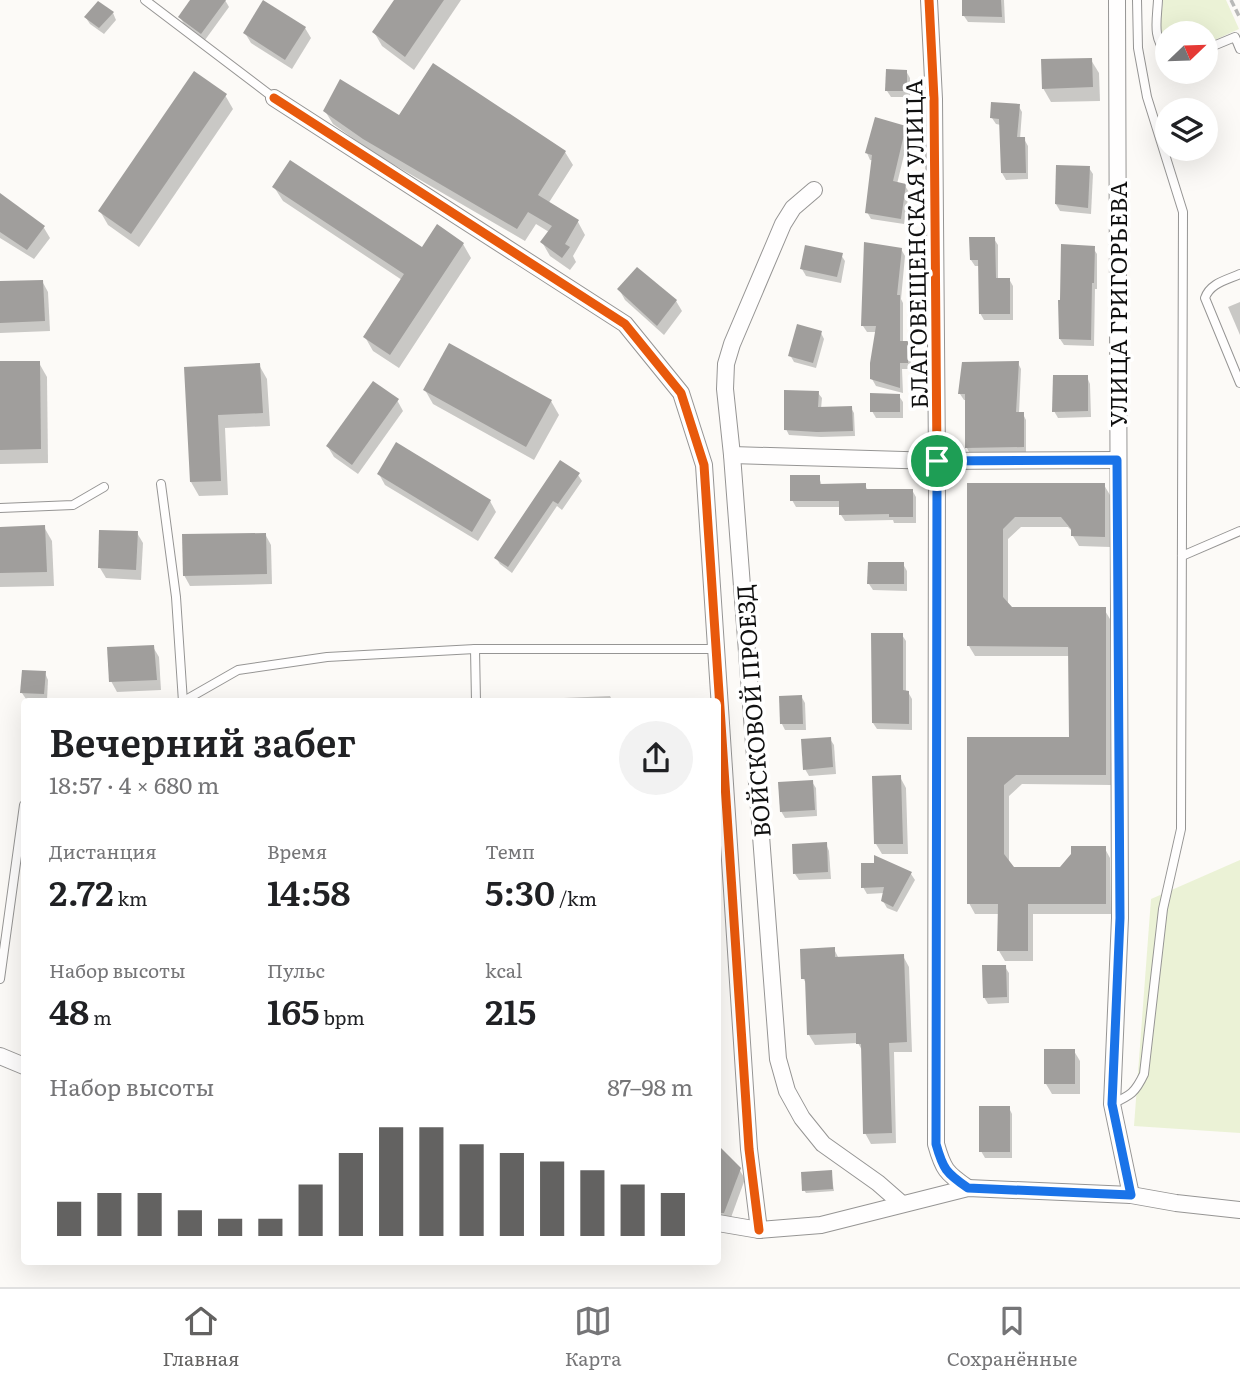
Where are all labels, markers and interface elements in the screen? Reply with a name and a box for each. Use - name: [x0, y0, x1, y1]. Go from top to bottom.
- north arrow: [1155, 21, 1218, 84]
- map controls: [1155, 21, 1218, 161]
- street label: БЛАГОВЕЩЕНСКАЯ УЛИЦА: [895, 79, 935, 409]
- button: layers: [1155, 98, 1218, 161]
- street label: УЛИЦА ГРИГОРЬЕВА: [1100, 181, 1134, 427]
- pin: [907, 431, 967, 491]
- icon: arrive: [918, 442, 956, 480]
- street label: ВОЙСКОВОЙ ПРОЕЗД: [726, 583, 778, 839]
- text: Вечерний забег: [49, 712, 356, 769]
- button: share: [619, 721, 693, 795]
- text: 18:57 · 4 × 680 m: [49, 767, 219, 801]
- text: Дистанция: [49, 837, 157, 865]
- text: Время: [267, 837, 327, 865]
- text: Темп: [485, 837, 535, 865]
- text: 2.72: [49, 865, 114, 917]
- text: 14:58: [267, 865, 351, 917]
- text: 5:30: [485, 865, 555, 917]
- text: km: [114, 884, 147, 912]
- text: /km: [555, 884, 597, 912]
- text: Набор высоты: [49, 956, 186, 984]
- text: Пульс: [267, 956, 325, 984]
- text: kcal: [485, 956, 522, 984]
- text: 48: [49, 984, 89, 1036]
- text: 165: [267, 984, 320, 1036]
- text: 215: [485, 984, 536, 1036]
- text: m: [89, 1003, 112, 1031]
- text: bpm: [320, 1003, 365, 1031]
- text: Набор высоты: [49, 1069, 214, 1103]
- text: 87–98 m: [607, 1069, 693, 1103]
- tab: Главная: [163, 1302, 240, 1372]
- tab: Карта: [565, 1302, 622, 1372]
- tab: Сохранённые: [947, 1302, 1077, 1372]

